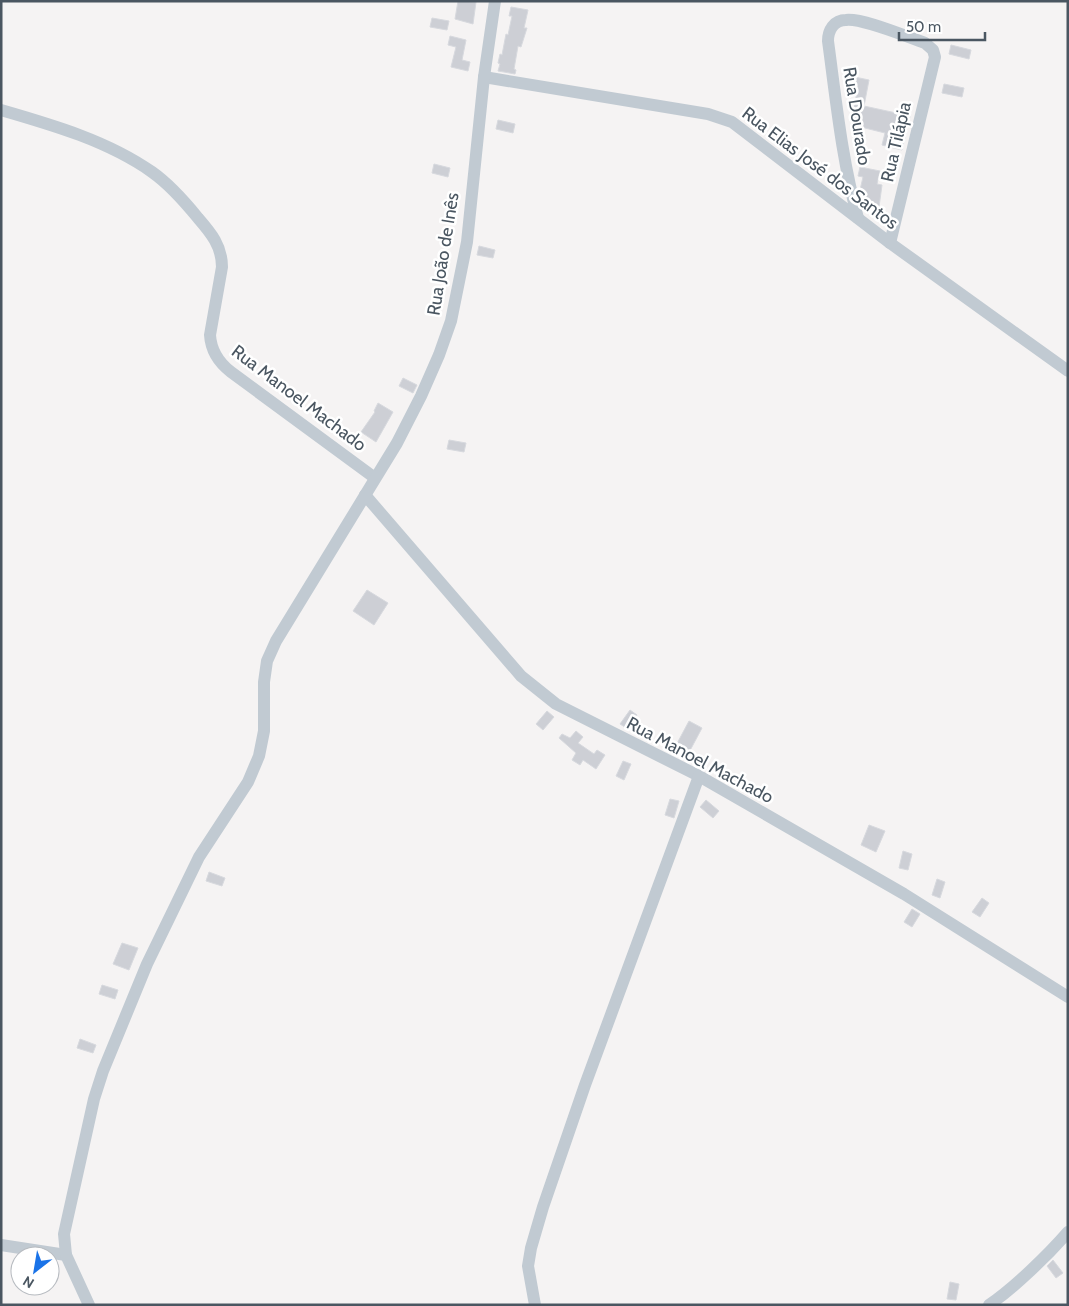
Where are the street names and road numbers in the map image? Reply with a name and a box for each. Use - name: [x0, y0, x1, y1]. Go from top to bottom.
- street label: Rua Dourado: [838, 65, 876, 167]
- street label: Rua Tilápia: [876, 100, 916, 184]
- street label: Rua Elias José dos Santos: [738, 102, 902, 234]
- street label: Rua João de Inês: [422, 191, 464, 317]
- street label: Rua Manoel Machado: [227, 340, 371, 456]
- street label: Rua Manoel Machado: [623, 712, 777, 808]

